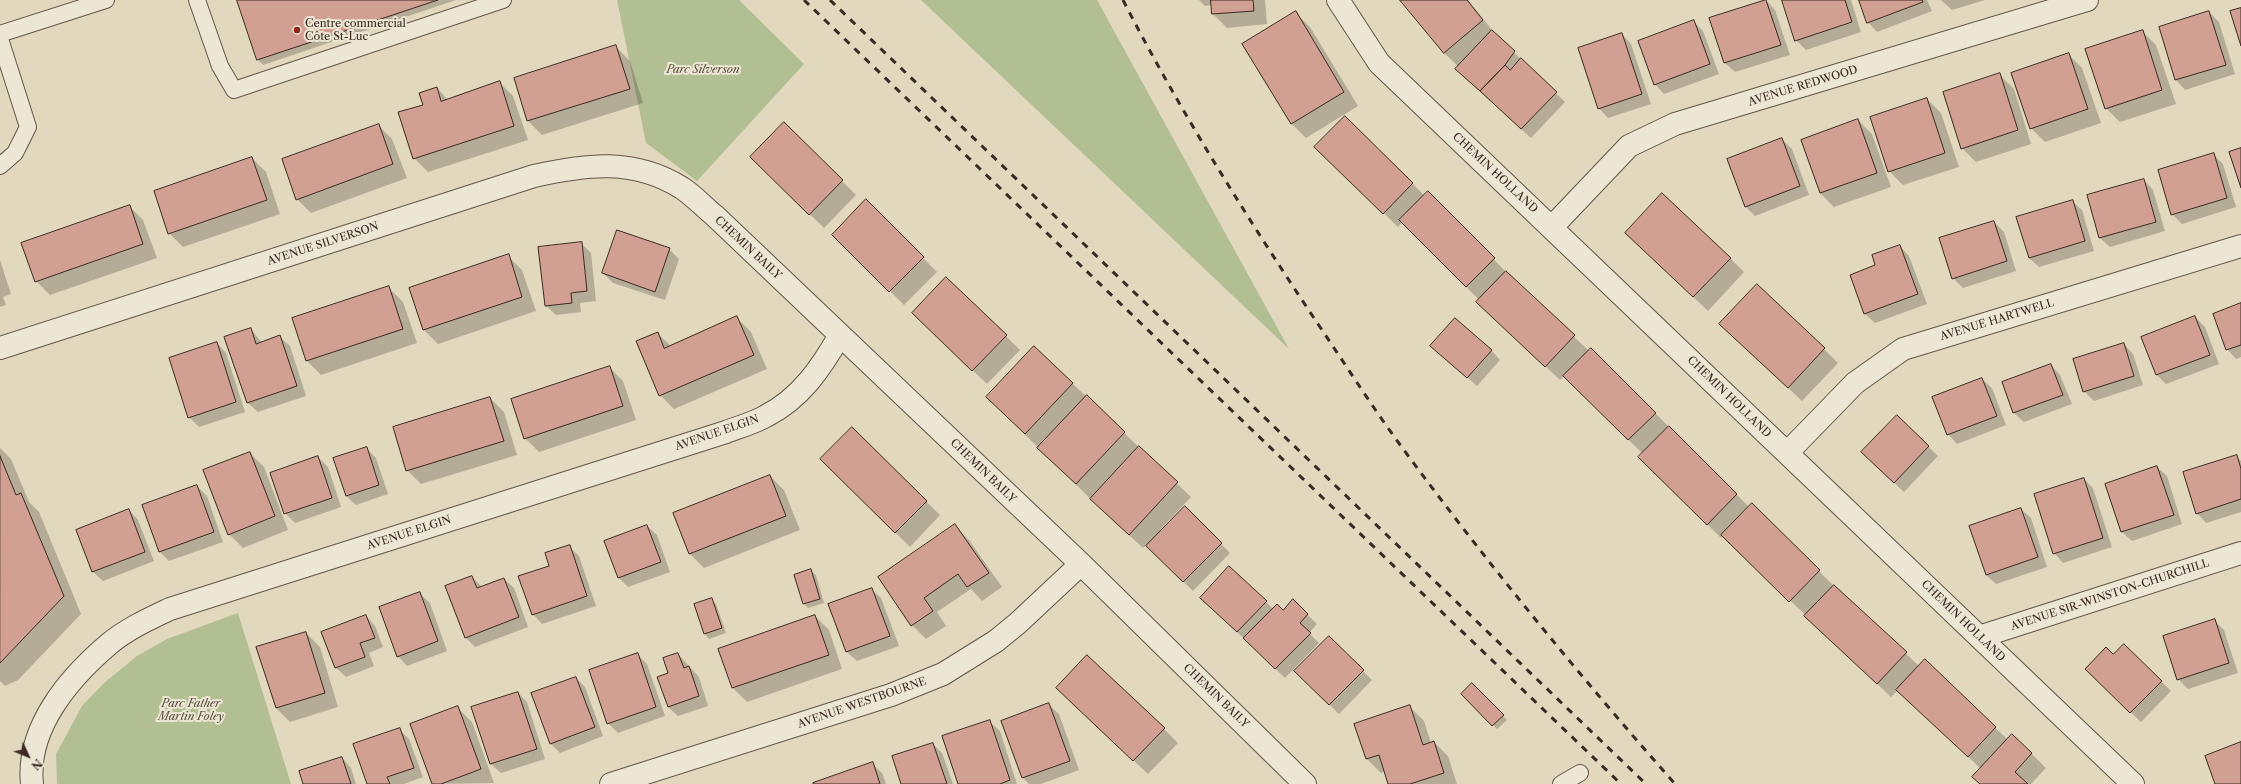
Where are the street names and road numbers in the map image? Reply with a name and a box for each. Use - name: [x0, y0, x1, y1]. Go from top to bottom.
- street label: AVENUE REDWOOD: [1747, 63, 1859, 109]
- street label: CHEMIN HOLLAND: [1450, 130, 1540, 216]
- street label: CHEMIN BAILY: [712, 214, 784, 282]
- street label: AVENUE SILVERSON: [266, 220, 380, 268]
- street label: AVENUE HARTWELL: [1938, 296, 2056, 344]
- street label: CHEMIN HOLLAND: [1684, 353, 1774, 441]
- street label: AVENUE ELGIN: [673, 412, 761, 454]
- street label: CHEMIN BAILY: [947, 436, 1019, 506]
- street label: AVENUE ELGIN: [365, 513, 453, 553]
- street label: AVENUE SIR-WINSTON-CHURCHILL: [2009, 557, 2211, 633]
- street label: CHEMIN HOLLAND: [1918, 577, 2008, 665]
- street label: CHEMIN BAILY: [1180, 661, 1252, 731]
- street label: AVENUE WESTBOURNE: [796, 675, 928, 731]

